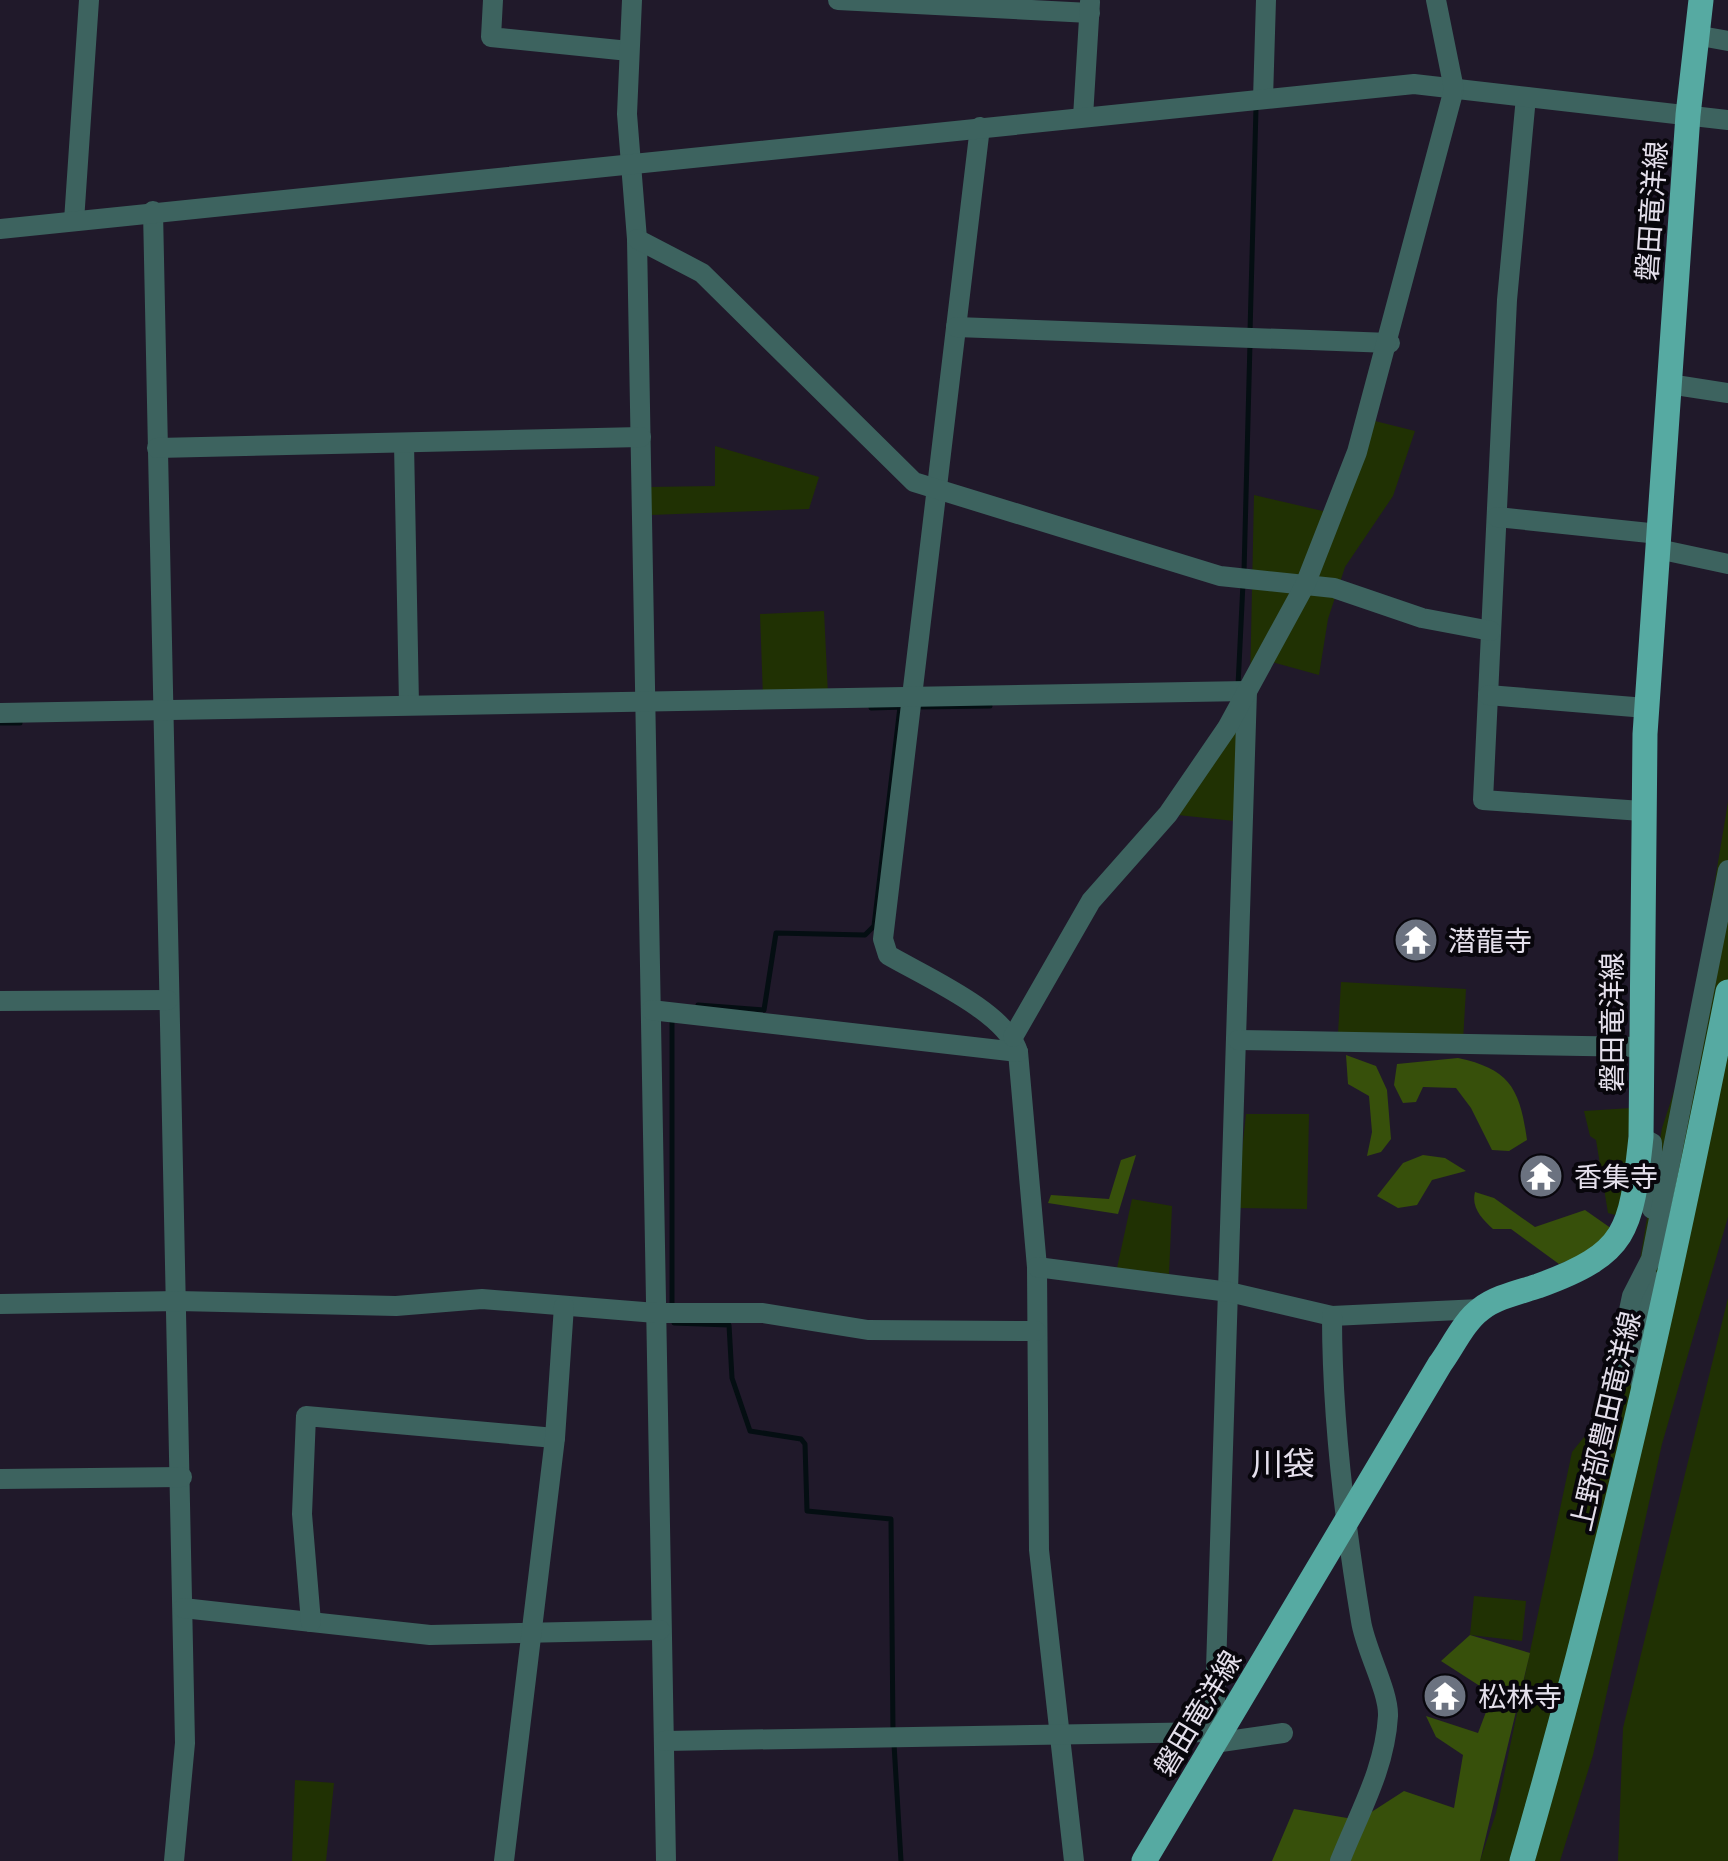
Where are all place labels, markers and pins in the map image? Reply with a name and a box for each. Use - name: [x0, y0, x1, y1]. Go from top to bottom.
- temple icon: 潜龍寺: [1393, 917, 1439, 963]
- place label: 潜龍寺: [1448, 923, 1532, 958]
- temple icon: 香集寺: [1518, 1153, 1564, 1199]
- place label: 香集寺: [1574, 1159, 1658, 1194]
- temple icon: 松林寺: [1422, 1673, 1468, 1719]
- place label: 松林寺: [1478, 1679, 1562, 1714]

